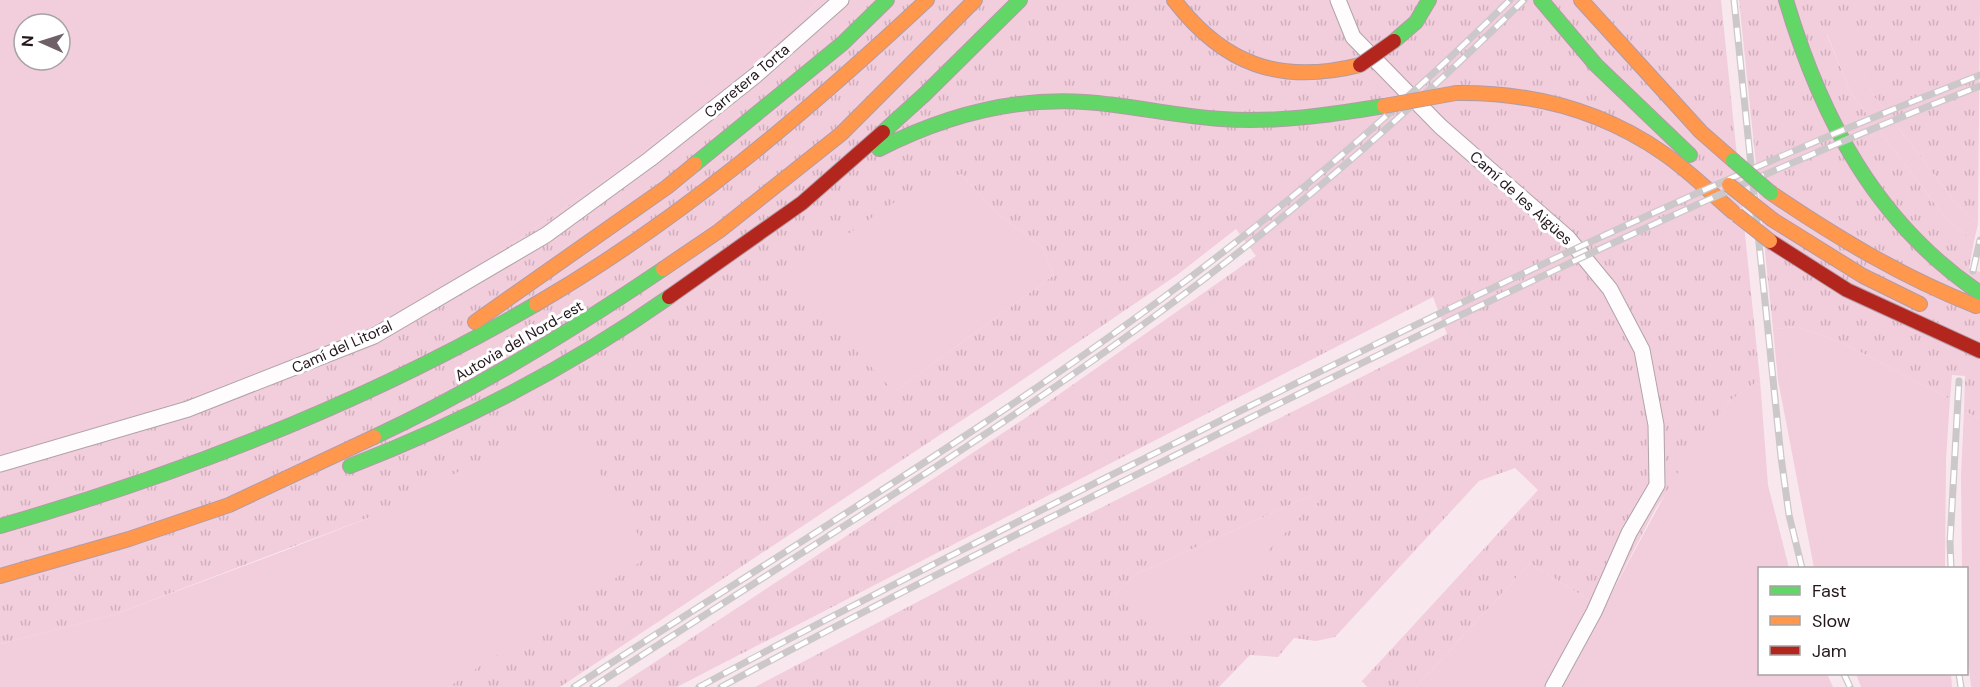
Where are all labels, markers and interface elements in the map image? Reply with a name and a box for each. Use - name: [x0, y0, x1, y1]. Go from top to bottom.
- north arrow: [12, 12, 72, 72]
- text: N: [17, 35, 38, 48]
- street label: Carretera Torta: [700, 39, 794, 123]
- street label: Camí de les Aigües: [1465, 147, 1577, 249]
- street label: Autovia del Nord-est: [451, 296, 587, 386]
- street label: Camí del Litoral: [289, 316, 395, 378]
- legend: [1758, 567, 1968, 675]
- text: Fast: [1812, 579, 1847, 603]
- text: Slow: [1812, 609, 1851, 633]
- text: Jam: [1812, 639, 1847, 663]

